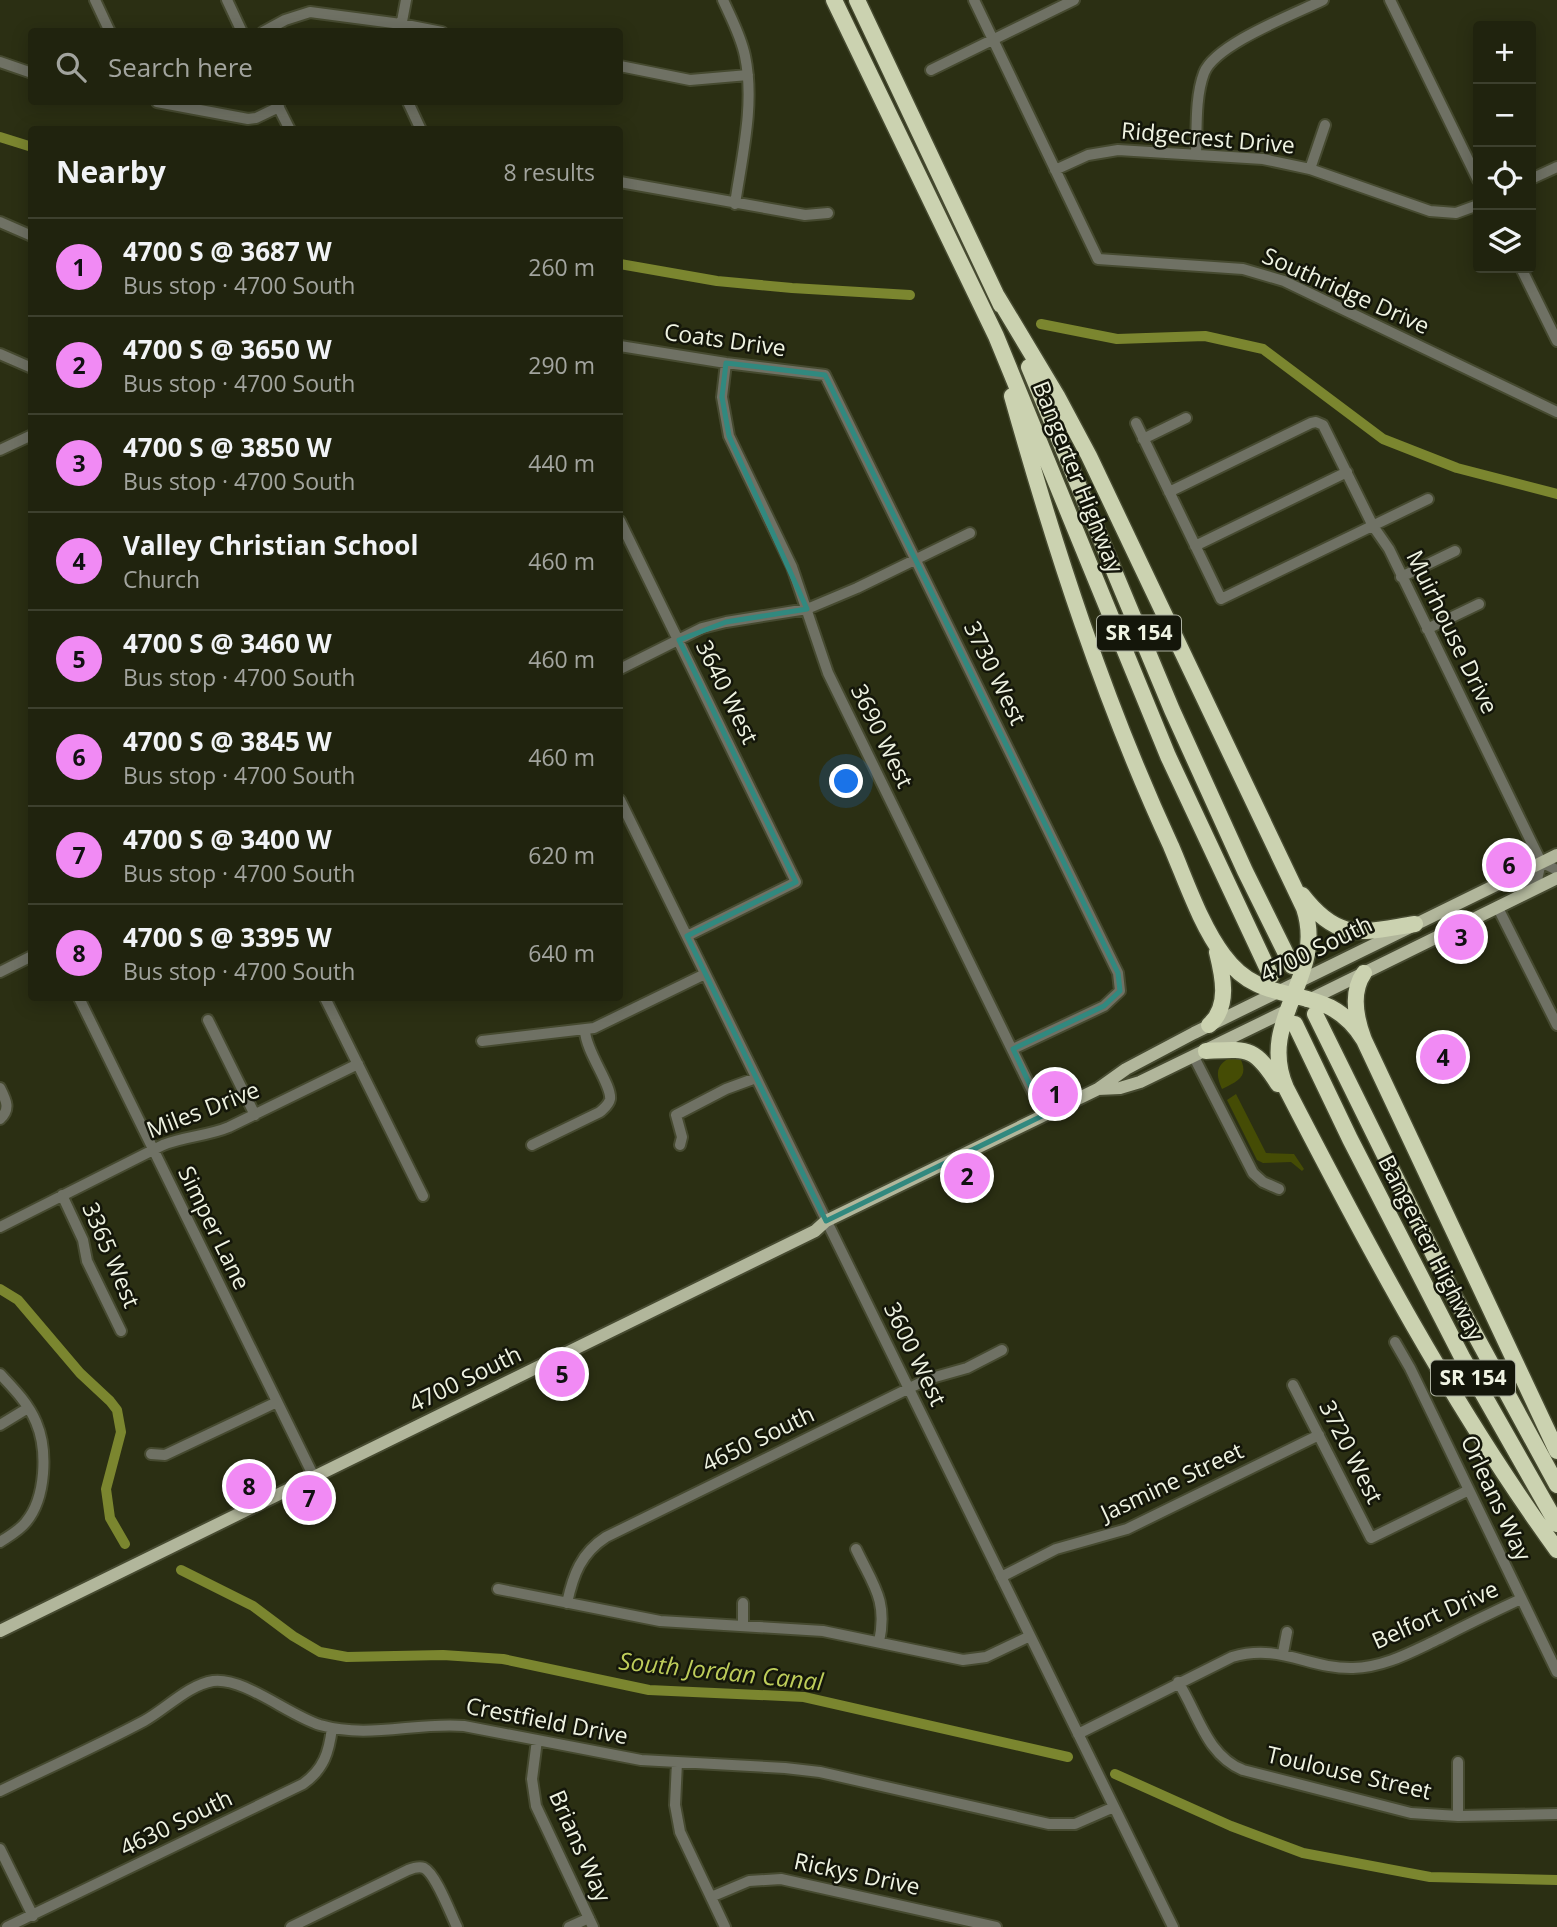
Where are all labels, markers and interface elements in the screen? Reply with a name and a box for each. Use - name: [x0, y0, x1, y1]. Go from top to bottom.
- map controls: [1473, 21, 1536, 273]
- button: +: [1473, 21, 1536, 84]
- search box: [28, 28, 623, 105]
- icon: search: [52, 48, 90, 86]
- text: Search here: [108, 49, 253, 85]
- button: −: [1473, 84, 1536, 147]
- street label: Ridgecrest Drive: [1120, 113, 1296, 161]
- button: locate: [1473, 147, 1536, 210]
- text: Nearby: [56, 151, 166, 192]
- text: 8 results: [504, 156, 595, 188]
- button: layers: [1473, 210, 1536, 273]
- text: 4700 S @ 3687 W: [123, 233, 332, 269]
- street label: Southridge Drive: [1258, 239, 1435, 341]
- text: 1: [72, 251, 86, 283]
- text: 260 m: [528, 251, 595, 283]
- text: Bus stop · 4700 South: [123, 269, 355, 301]
- street label: Coats Drive: [662, 315, 788, 363]
- text: 4700 S @ 3650 W: [123, 331, 332, 367]
- text: 2: [72, 349, 86, 381]
- text: 290 m: [528, 349, 595, 381]
- text: Bus stop · 4700 South: [123, 367, 355, 399]
- street label: Bangerter Highway: [1026, 376, 1132, 578]
- text: 4700 S @ 3850 W: [123, 429, 332, 465]
- text: 3: [72, 447, 86, 479]
- text: 440 m: [528, 447, 595, 479]
- text: Bus stop · 4700 South: [123, 465, 355, 497]
- text: Valley Christian School: [123, 527, 418, 563]
- street label: Muirhouse Drive: [1399, 544, 1506, 719]
- text: 4: [72, 545, 86, 577]
- text: 460 m: [528, 545, 595, 577]
- text: Church: [123, 563, 200, 595]
- street label: 3730 West: [957, 615, 1035, 730]
- road number: SR 154: [1097, 616, 1181, 650]
- text: 4700 S @ 3460 W: [123, 625, 332, 661]
- street label: 3640 West: [689, 634, 767, 749]
- text: 5: [72, 643, 86, 675]
- text: 460 m: [528, 643, 595, 675]
- text: Bus stop · 4700 South: [123, 661, 355, 693]
- street label: 3690 West: [844, 678, 922, 793]
- text: 4700 S @ 3845 W: [123, 723, 332, 759]
- text: 6: [72, 741, 86, 773]
- text: 460 m: [528, 741, 595, 773]
- text: Bus stop · 4700 South: [123, 759, 355, 791]
- your location: [829, 764, 863, 798]
- text: 4700 S @ 3400 W: [123, 821, 332, 857]
- text: 7: [72, 839, 86, 871]
- text: 620 m: [528, 839, 595, 871]
- pin: 6: [1486, 839, 1532, 891]
- text: Bus stop · 4700 South: [123, 857, 355, 889]
- street label: 4700 South: [1254, 907, 1377, 989]
- pin: 3: [1438, 911, 1484, 963]
- text: 4700 S @ 3395 W: [123, 919, 332, 955]
- text: 8: [72, 937, 86, 969]
- text: 640 m: [528, 937, 595, 969]
- text: Bus stop · 4700 South: [123, 955, 355, 987]
- pin: 4: [1420, 1031, 1466, 1083]
- pin: 1: [1032, 1068, 1078, 1120]
- street label: Miles Drive: [142, 1073, 264, 1145]
- street label: Bangerter Highway: [1371, 1149, 1493, 1346]
- pin: 2: [944, 1150, 990, 1202]
- street label: Simper Lane: [171, 1160, 259, 1295]
- street label: 3365 West: [75, 1197, 149, 1312]
- street label: 3600 West: [877, 1296, 955, 1411]
- street label: 4700 South: [403, 1337, 526, 1419]
- pin: 5: [539, 1348, 585, 1400]
- road number: SR 154: [1431, 1360, 1515, 1396]
- street label: 3720 West: [1312, 1394, 1392, 1509]
- street label: 4650 South: [696, 1397, 819, 1479]
- street label: Orleans Way: [1454, 1429, 1540, 1566]
- street label: Jasmine Street: [1093, 1434, 1248, 1529]
- pin: 8: [226, 1460, 272, 1512]
- pin: 7: [286, 1472, 332, 1524]
- street label: Belfort Drive: [1366, 1572, 1503, 1656]
- water label: South Jordan Canal: [617, 1643, 826, 1698]
- street label: Crestfield Drive: [463, 1689, 631, 1751]
- street label: Toulouse Street: [1264, 1737, 1435, 1807]
- street label: 4630 South: [114, 1781, 237, 1863]
- street label: Brians Way: [542, 1785, 620, 1907]
- street label: Rickys Drive: [791, 1844, 923, 1902]

